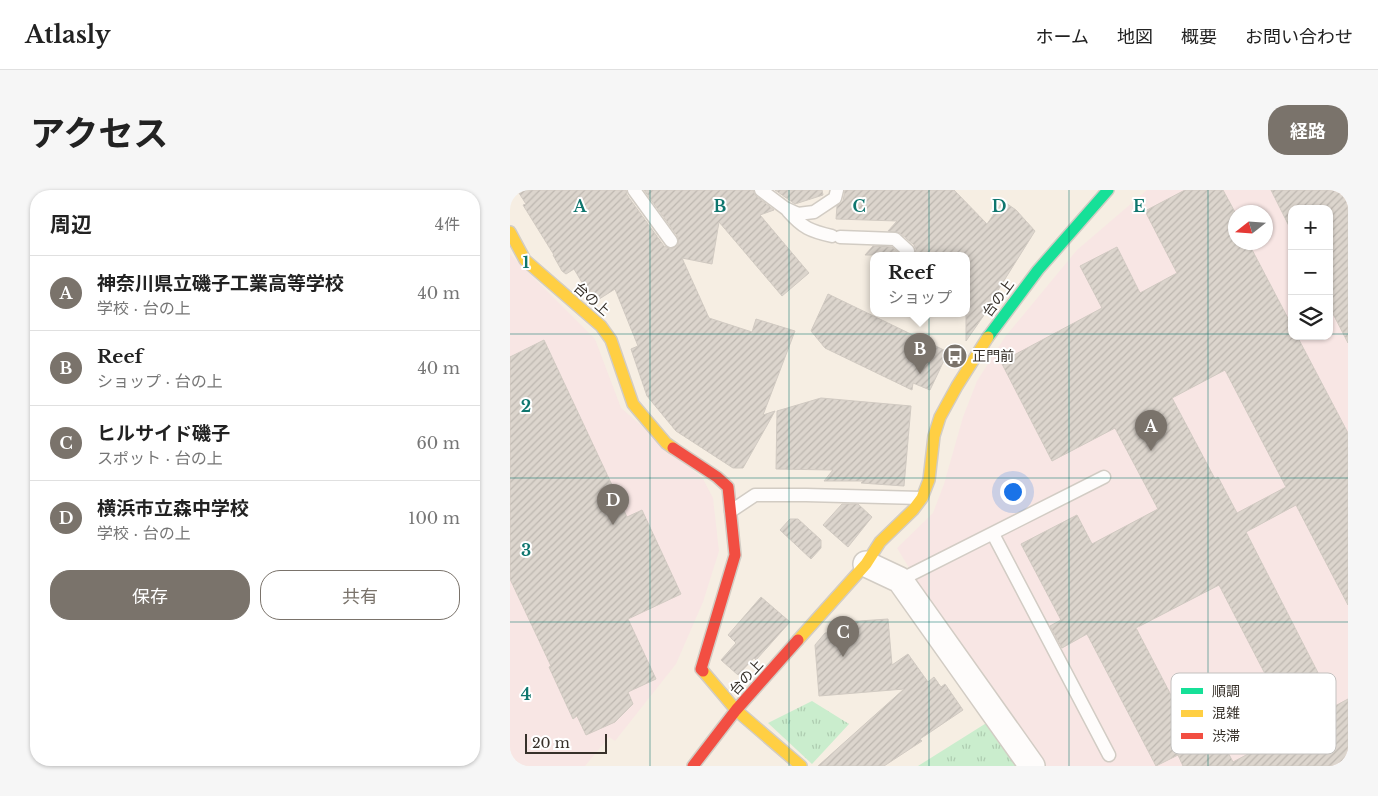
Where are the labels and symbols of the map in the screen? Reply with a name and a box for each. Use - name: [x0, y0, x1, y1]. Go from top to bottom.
- text: A: [573, 196, 588, 216]
- text: B: [714, 196, 727, 216]
- text: C: [852, 196, 866, 216]
- text: D: [992, 196, 1006, 216]
- text: E: [1133, 196, 1145, 216]
- north arrow: [1228, 205, 1273, 250]
- text: 1: [523, 252, 530, 272]
- street label: 台の上: [978, 276, 1018, 320]
- street label: 台の上: [570, 278, 614, 320]
- pin: B: [904, 333, 936, 374]
- bus stop icon: 正門前: [942, 343, 968, 369]
- place label: 正門前: [972, 347, 1014, 365]
- text: 2: [521, 396, 531, 416]
- pin: A: [1135, 410, 1167, 451]
- your location: [1000, 479, 1026, 505]
- pin: D: [597, 484, 629, 525]
- text: 3: [521, 540, 531, 560]
- pin: C: [827, 616, 859, 657]
- street label: 台の上: [725, 655, 767, 699]
- legend: [1171, 673, 1336, 754]
- text: 順調: [1212, 682, 1240, 700]
- text: 4: [521, 684, 531, 704]
- text: 混雑: [1212, 704, 1240, 722]
- text: 渋滞: [1212, 727, 1240, 745]
- scale bar: [525, 731, 608, 754]

